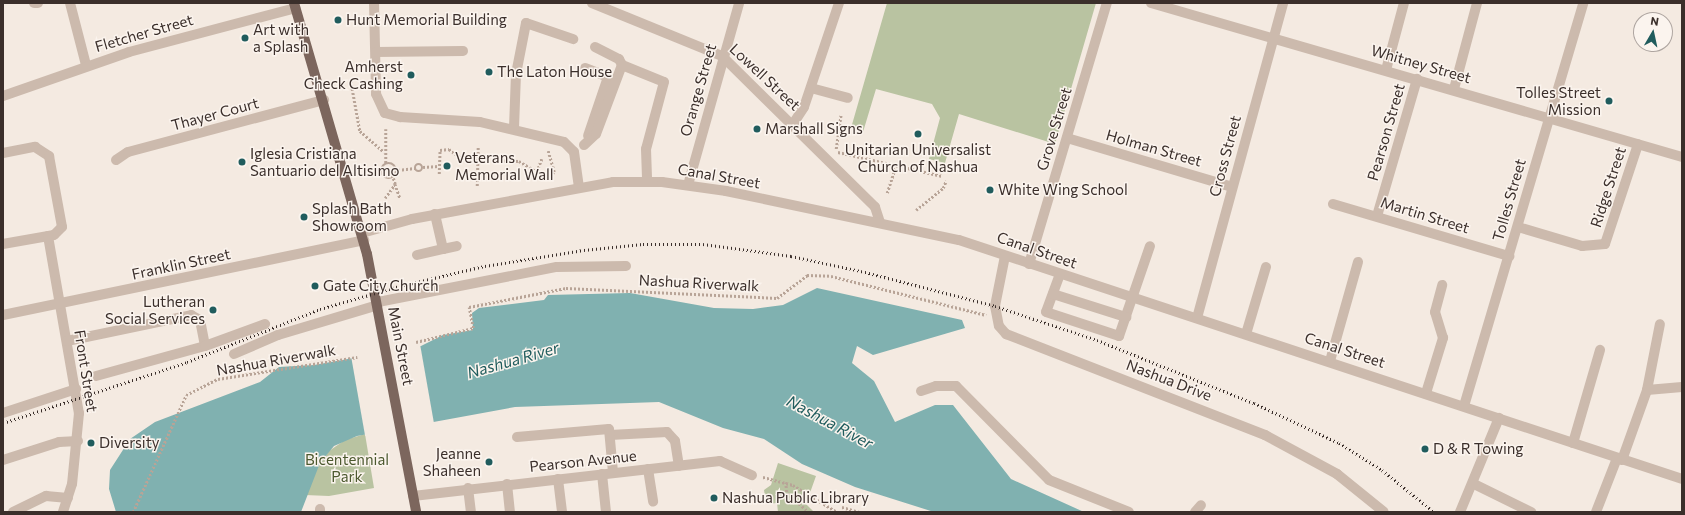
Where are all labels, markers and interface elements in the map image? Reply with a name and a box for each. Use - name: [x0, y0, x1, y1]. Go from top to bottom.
- street label: Fletcher Street: [93, 10, 195, 56]
- place label: Hunt Memorial Building: [346, 11, 507, 29]
- north arrow: [1633, 12, 1673, 52]
- text: N: [1650, 14, 1660, 28]
- marker: Hunt Memorial Building: [333, 15, 343, 25]
- place label: Art with a Splash: [253, 20, 309, 55]
- marker: Art with a Splash: [240, 33, 250, 43]
- street label: Lowell Street: [726, 40, 804, 114]
- street label: Whitney Street: [1369, 41, 1473, 87]
- street label: Orange Street: [676, 42, 720, 138]
- place label: Amherst Check Cashing: [304, 57, 403, 92]
- place label: The Laton House: [497, 63, 612, 81]
- marker: The Laton House: [484, 67, 494, 77]
- marker: Amherst Check Cashing: [406, 70, 416, 80]
- street label: Pearson Street: [1364, 81, 1408, 183]
- place label: Tolles Street Mission: [1516, 83, 1601, 118]
- street label: Grove Street: [1033, 85, 1075, 173]
- street label: Thayer Court: [169, 94, 261, 134]
- marker: Tolles Street Mission: [1604, 96, 1614, 106]
- street label: Cross Street: [1205, 113, 1245, 199]
- place label: Marshall Signs: [765, 120, 863, 138]
- marker: Marshall Signs: [752, 124, 762, 134]
- street label: Holman Street: [1104, 126, 1204, 170]
- marker: Unitarian Universalist Church of Nashua: [913, 129, 923, 139]
- place label: Unitarian Universalist Church of Nashua: [845, 140, 991, 175]
- place label: Iglesia Cristiana Santuario del Altisimo: [250, 144, 399, 179]
- street label: Ridge Street: [1587, 144, 1629, 230]
- place label: Veterans Memorial Wall: [455, 148, 554, 183]
- marker: Iglesia Cristiana Santuario del Altisimo: [237, 157, 247, 167]
- street label: Tolles Street: [1489, 157, 1529, 243]
- street label: Canal Street: [676, 160, 762, 192]
- marker: Veterans Memorial Wall: [442, 161, 452, 171]
- place label: White Wing School: [998, 181, 1128, 199]
- marker: White Wing School: [985, 185, 995, 195]
- street label: Martin Street: [1378, 193, 1472, 237]
- place label: Splash Bath Showroom: [312, 199, 392, 234]
- marker: Splash Bath Showroom: [299, 212, 309, 222]
- street label: Canal Street: [995, 228, 1079, 272]
- street label: Franklin Street: [130, 245, 232, 283]
- street label: Nashua Riverwalk: [638, 271, 760, 295]
- place label: Gate City Church: [323, 277, 439, 295]
- marker: Gate City Church: [310, 281, 320, 291]
- place label: Lutheran Social Services: [105, 292, 205, 327]
- marker: Lutheran Social Services: [208, 305, 218, 315]
- street label: Main Street: [385, 305, 417, 387]
- street label: Front Street: [71, 329, 101, 413]
- street label: Canal Street: [1302, 329, 1388, 371]
- water label: Nashua River: [465, 338, 561, 382]
- street label: Nashua Riverwalk: [215, 341, 337, 379]
- street label: Nashua Drive: [1124, 355, 1214, 405]
- water label: Nashua River: [784, 391, 876, 453]
- place label: Diversity: [99, 434, 160, 452]
- marker: Diversity: [86, 438, 96, 448]
- place label: D & R Towing: [1433, 440, 1523, 458]
- place label: Jeanne Shaheen: [423, 444, 481, 479]
- marker: D & R Towing: [1420, 444, 1430, 454]
- street label: Pearson Avenue: [528, 446, 638, 476]
- park label: Bicentennial Park: [305, 450, 389, 485]
- marker: Jeanne Shaheen: [484, 457, 494, 467]
- place label: Nashua Public Library: [722, 489, 869, 507]
- marker: Nashua Public Library: [709, 493, 719, 503]

